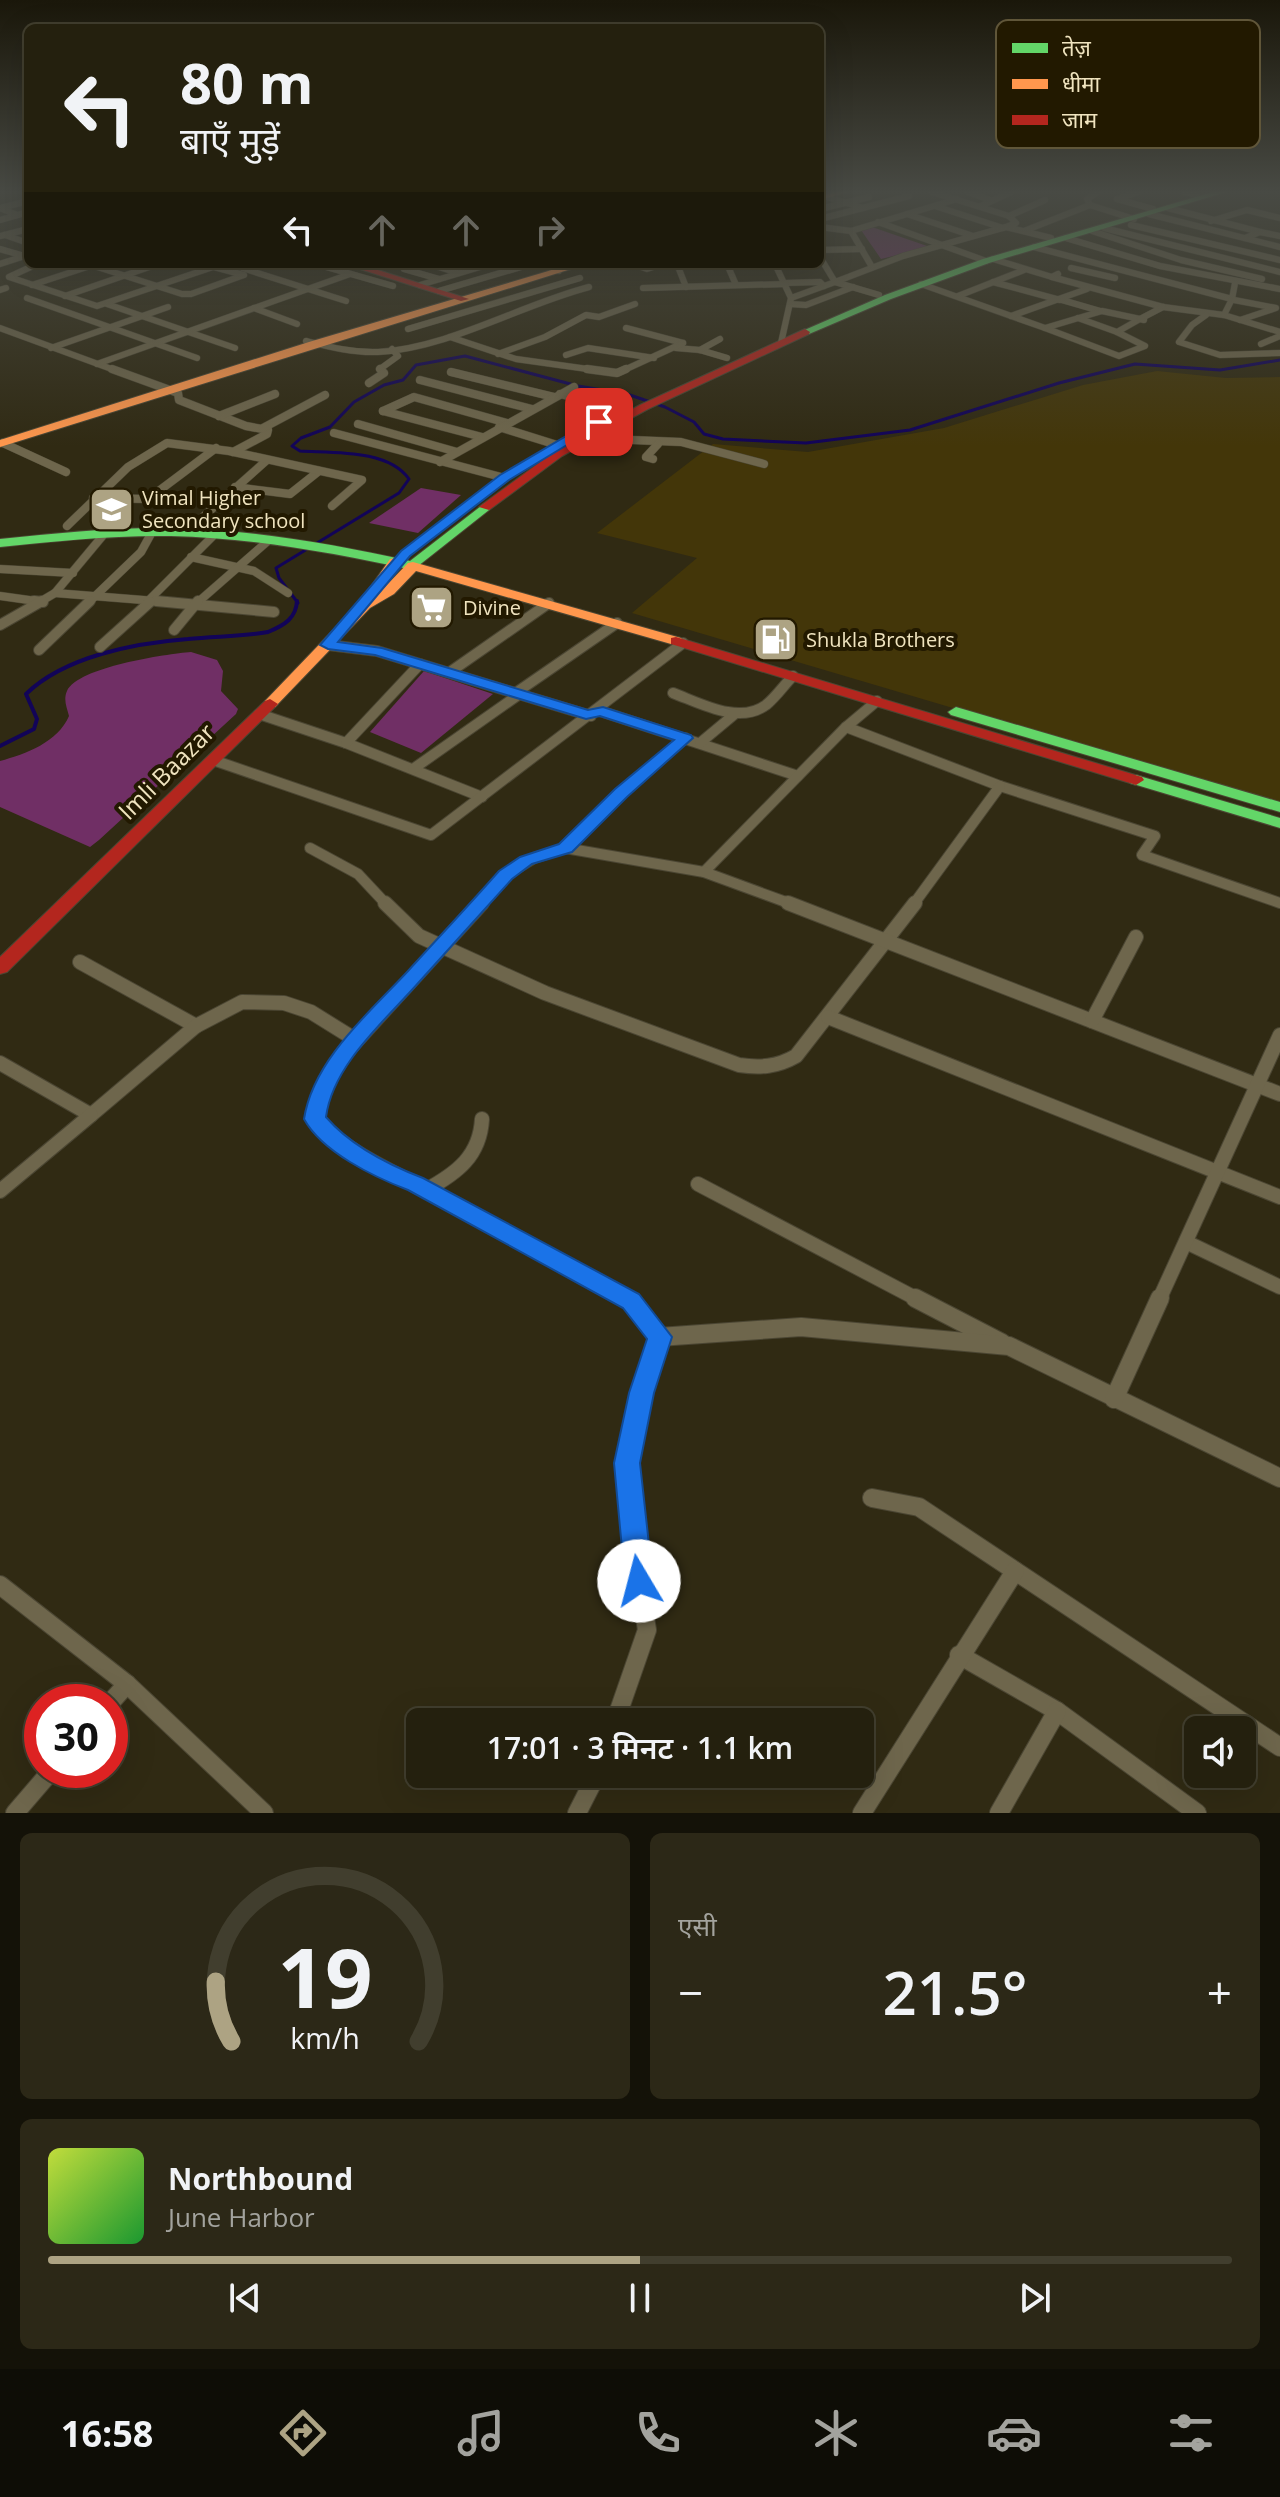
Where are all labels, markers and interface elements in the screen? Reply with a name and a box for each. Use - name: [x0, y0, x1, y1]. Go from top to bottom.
- legend: [996, 20, 1260, 148]
- text: तेज़: [1062, 32, 1092, 62]
- text: 80 m: [180, 44, 314, 120]
- icon: left: [48, 56, 152, 160]
- text: धीमा: [1062, 68, 1100, 98]
- text: जाम: [1062, 104, 1098, 134]
- text: बाएँ मुड़ें: [180, 116, 280, 165]
- icon: left: [276, 208, 320, 252]
- icon: ahead: [360, 208, 404, 252]
- icon: ahead: [444, 208, 488, 252]
- icon: right: [528, 208, 572, 252]
- pin: [565, 388, 633, 456]
- icon: arrive: [577, 400, 621, 444]
- place label: Vimal Higher Secondary school: [142, 484, 305, 534]
- school or university icon: Vimal Higher Secondary school: [87, 485, 135, 533]
- supermarket icon: Divine: [408, 584, 456, 632]
- place label: Divine: [463, 594, 521, 621]
- fuel station icon: Shukla Brothers: [751, 616, 799, 664]
- place label: Shukla Brothers: [806, 626, 955, 653]
- street label: Imli Baazar: [110, 715, 222, 826]
- position arrow: [597, 1539, 681, 1623]
- speed limit sign: 30: [24, 1684, 128, 1788]
- map controls: [1184, 1716, 1256, 1788]
- button: sound: [1184, 1716, 1256, 1788]
- text: 17:01 · 3 मिनट · 1.1 km: [487, 1727, 793, 1768]
- text: एसी: [678, 1908, 717, 1944]
- text: 19: [277, 1919, 373, 2032]
- text: 21.5°: [882, 1951, 1028, 2033]
- text: −: [678, 1962, 703, 2022]
- text: +: [1207, 1962, 1232, 2022]
- text: km/h: [290, 2018, 360, 2057]
- text: Northbound: [168, 2158, 353, 2199]
- text: June Harbor: [168, 2199, 315, 2235]
- icon: previous: [223, 2276, 267, 2320]
- icon: pause: [618, 2276, 662, 2320]
- icon: next: [1013, 2276, 1057, 2320]
- icon: directions: [275, 2405, 331, 2461]
- icon: music: [453, 2405, 509, 2461]
- icon: phone: [630, 2405, 686, 2461]
- icon: climate: [808, 2405, 864, 2461]
- icon: car: [986, 2405, 1042, 2461]
- icon: filters: [1163, 2405, 1219, 2461]
- text: 16:58: [61, 2409, 153, 2458]

